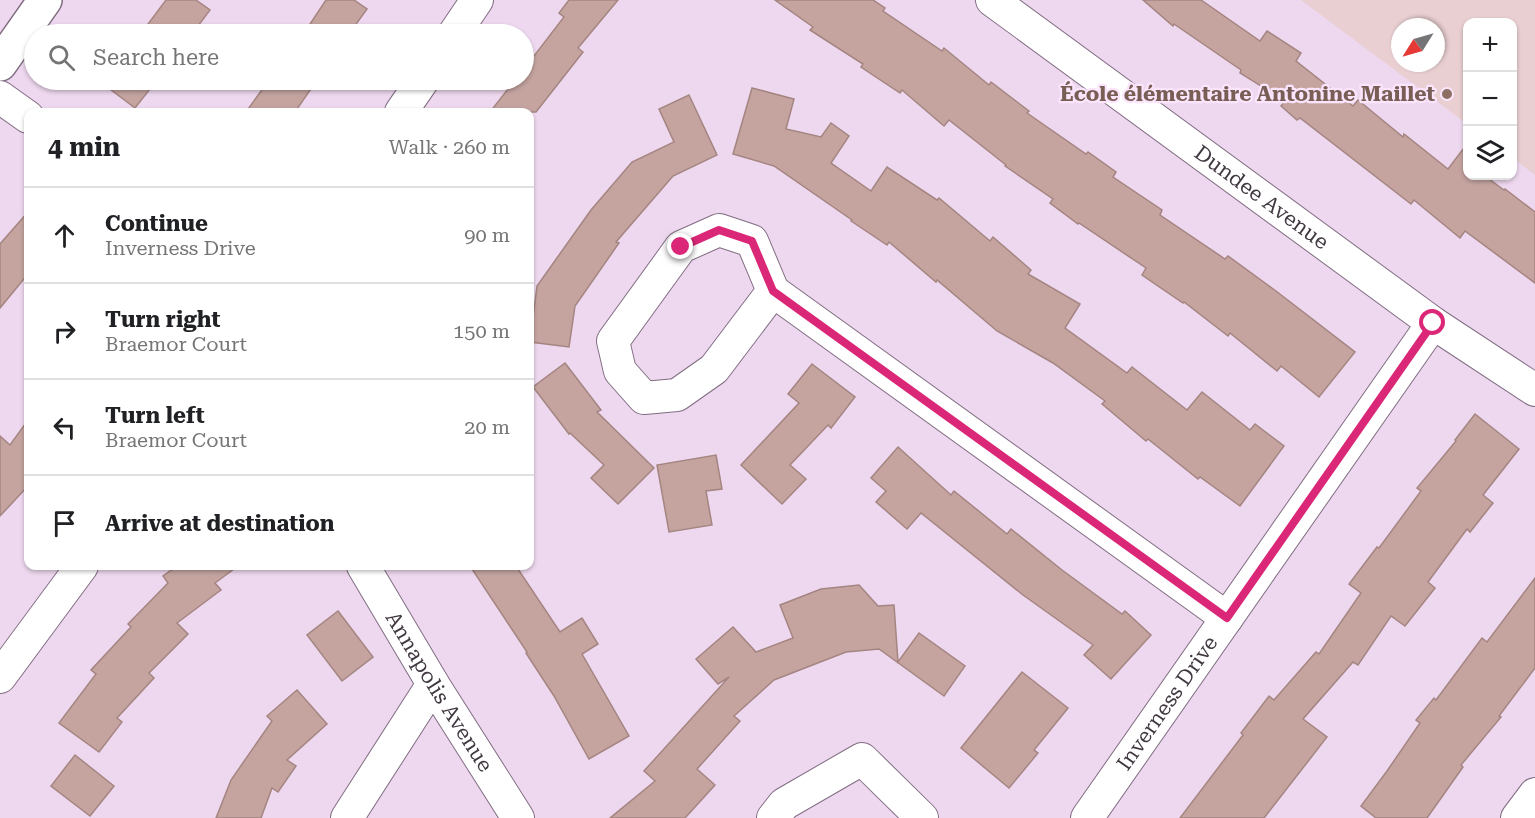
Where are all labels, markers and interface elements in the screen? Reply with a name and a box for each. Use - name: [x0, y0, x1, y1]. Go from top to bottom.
- north arrow: [1391, 18, 1445, 72]
- map controls: [1463, 18, 1517, 180]
- button: +: [1463, 18, 1517, 72]
- search box: [24, 24, 534, 90]
- icon: search: [45, 41, 78, 74]
- text: Search here: [93, 45, 219, 70]
- button: −: [1463, 72, 1517, 126]
- place label: École élémentaire Antonine Maillet: [1060, 81, 1435, 106]
- marker: École élémentaire Antonine Maillet: [1440, 87, 1454, 101]
- button: layers: [1463, 126, 1517, 180]
- text: 4 min: [48, 132, 120, 162]
- text: Walk · 260 m: [389, 135, 510, 159]
- street label: Dundee Avenue: [1190, 140, 1333, 254]
- text: Continue: [105, 211, 208, 236]
- icon: ahead: [48, 219, 81, 252]
- text: 90 m: [464, 223, 510, 247]
- route end: [667, 233, 693, 259]
- text: Inverness Drive: [105, 236, 256, 260]
- text: Turn right: [105, 307, 220, 332]
- route start: [1419, 309, 1445, 335]
- icon: right: [48, 315, 81, 348]
- text: 150 m: [453, 319, 510, 343]
- text: Braemor Court: [105, 332, 247, 356]
- text: Turn left: [105, 403, 205, 428]
- icon: left: [48, 411, 81, 444]
- text: 20 m: [464, 415, 510, 439]
- text: Braemor Court: [105, 428, 247, 452]
- icon: arrive: [48, 507, 81, 540]
- text: Arrive at destination: [105, 511, 334, 536]
- street label: Annapolis Avenue: [381, 607, 498, 776]
- street label: Inverness Drive: [1112, 632, 1222, 775]

